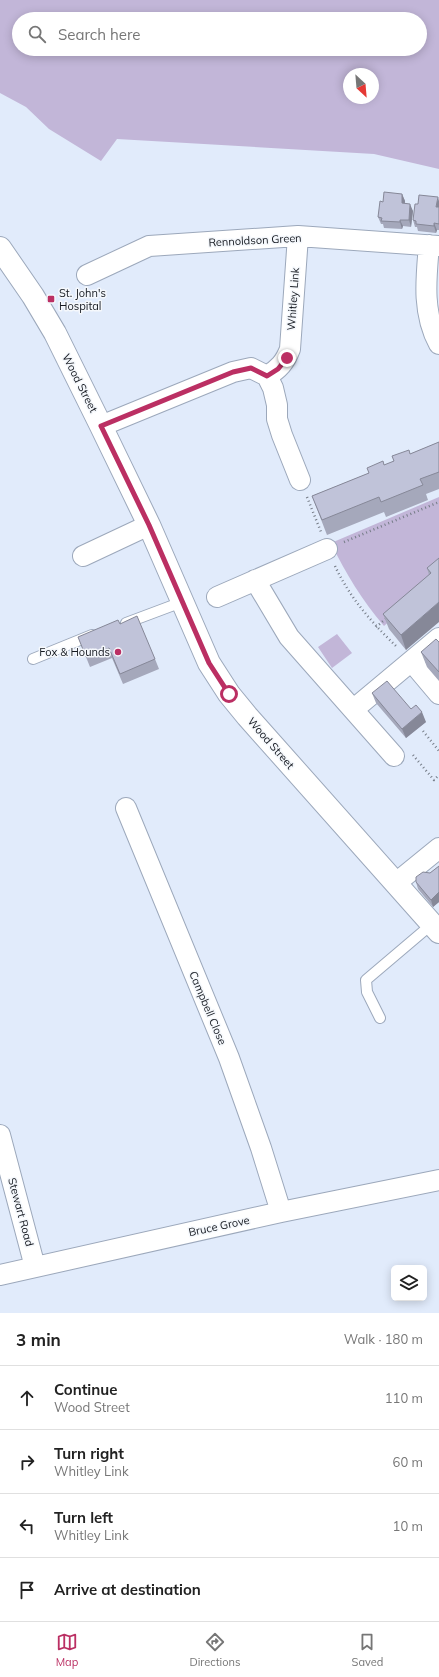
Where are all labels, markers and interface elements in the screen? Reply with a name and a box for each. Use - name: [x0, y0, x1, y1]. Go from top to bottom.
- search box: [12, 12, 427, 56]
- icon: search: [26, 23, 48, 45]
- text: Search here: [58, 25, 140, 44]
- north arrow: [343, 68, 379, 104]
- street label: Rennoldson Green: [208, 231, 302, 249]
- street label: Whitley Link: [284, 267, 302, 331]
- place label: St. John's Hospital: [59, 286, 106, 313]
- marker: St. John's Hospital: [46, 294, 56, 304]
- route end: [278, 349, 296, 367]
- street label: Wood Street: [59, 351, 101, 415]
- place label: Fox & Hounds: [39, 645, 110, 659]
- marker: Fox & Hounds: [113, 647, 123, 657]
- route start: [220, 685, 238, 703]
- street label: Wood Street: [245, 714, 297, 772]
- street label: Campbell Close: [186, 969, 230, 1047]
- street label: Stewart Road: [5, 1176, 37, 1248]
- street label: Bruce Grove: [187, 1213, 251, 1239]
- map controls: [391, 1265, 427, 1301]
- button: layers: [391, 1265, 427, 1301]
- text: 3 min: [16, 1329, 61, 1350]
- text: Walk · 180 m: [344, 1331, 423, 1347]
- text: Continue: [54, 1380, 117, 1399]
- icon: ahead: [16, 1387, 38, 1409]
- text: 110 m: [385, 1390, 423, 1406]
- text: Wood Street: [54, 1399, 130, 1415]
- text: Turn right: [54, 1444, 124, 1463]
- icon: right: [16, 1451, 38, 1473]
- text: 60 m: [393, 1454, 423, 1470]
- text: Whitley Link: [54, 1463, 129, 1479]
- text: Turn left: [54, 1508, 113, 1527]
- icon: left: [16, 1515, 38, 1537]
- text: 10 m: [393, 1518, 423, 1534]
- text: Whitley Link: [54, 1527, 129, 1543]
- icon: arrive: [16, 1579, 38, 1601]
- text: Arrive at destination: [54, 1580, 201, 1599]
- tab: Map: [56, 1631, 78, 1669]
- tab: Directions: [190, 1631, 240, 1669]
- tab: Saved: [352, 1631, 383, 1669]

